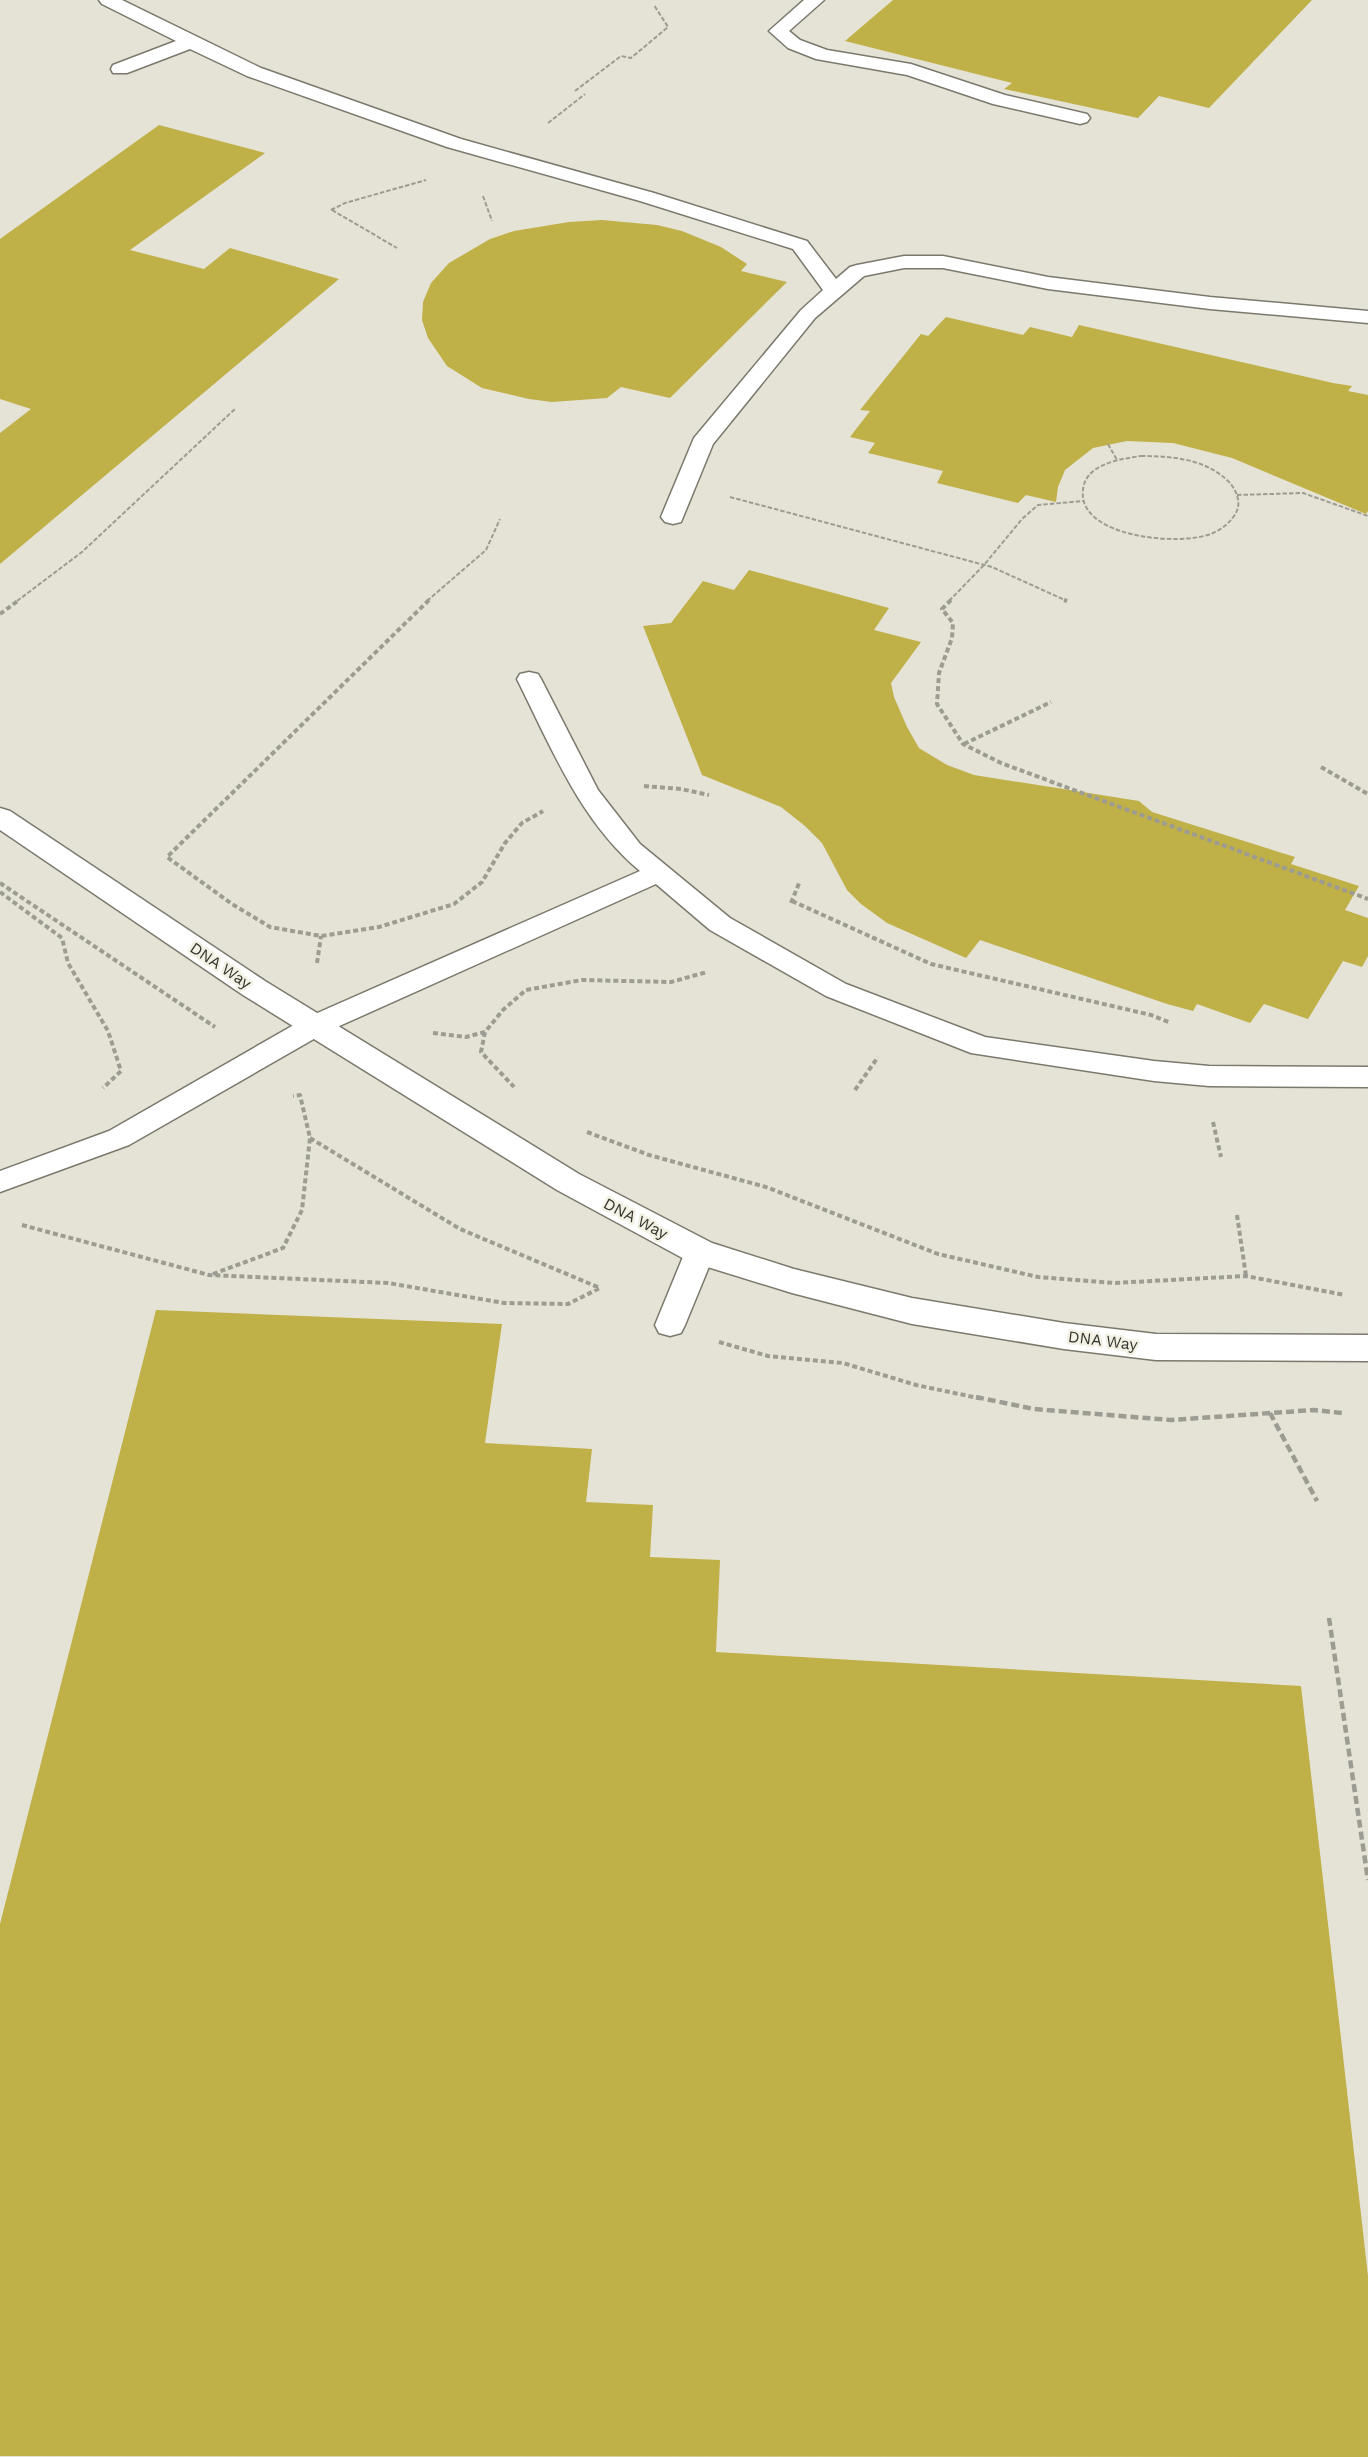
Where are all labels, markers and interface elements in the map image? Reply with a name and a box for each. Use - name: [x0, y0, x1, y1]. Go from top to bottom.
- street label: DNA Way: [186, 938, 256, 993]
- street label: DNA Way: [600, 1194, 672, 1244]
- street label: DNA Way: [1067, 1327, 1140, 1354]

